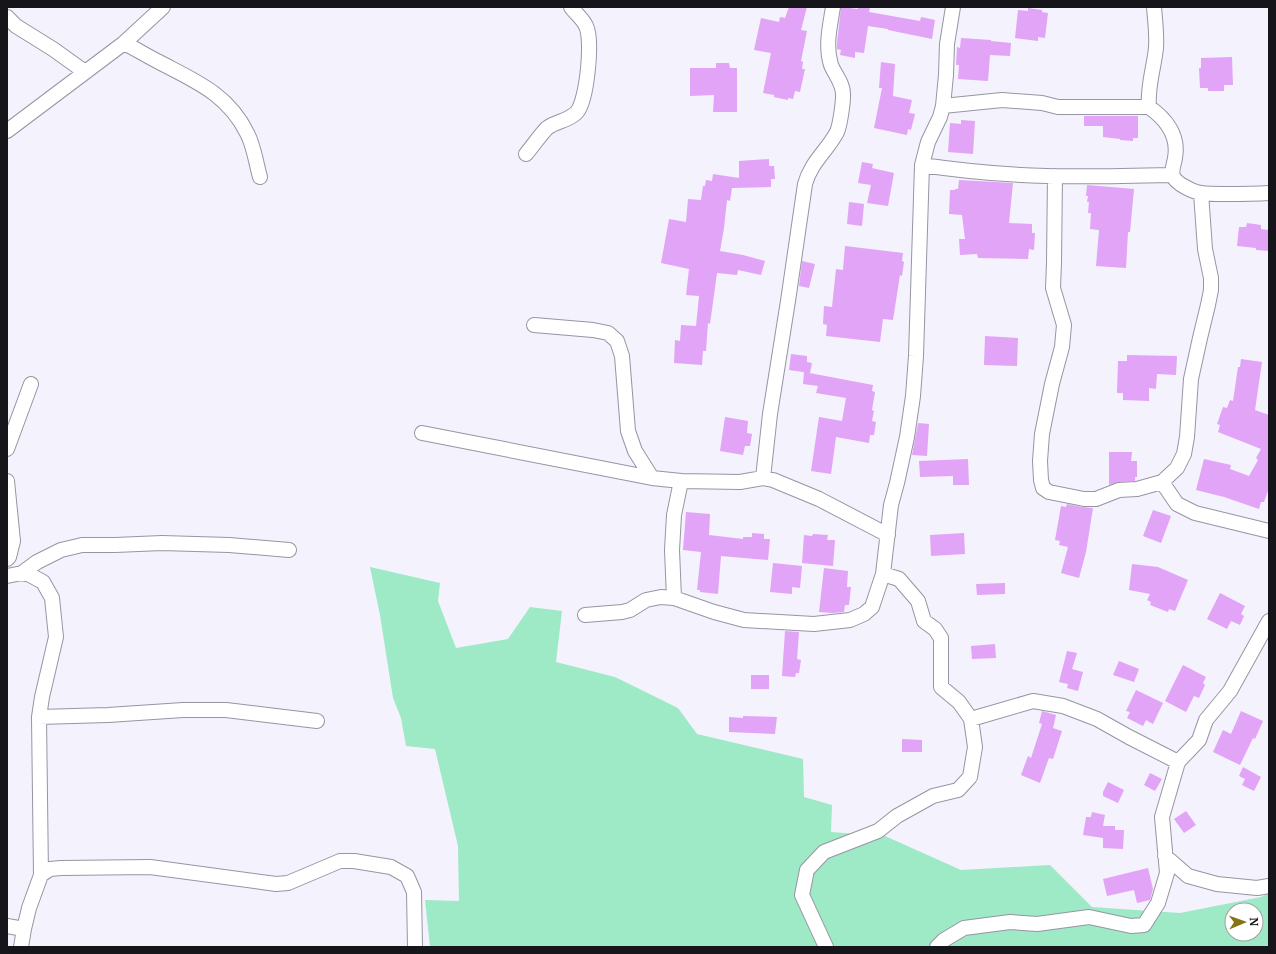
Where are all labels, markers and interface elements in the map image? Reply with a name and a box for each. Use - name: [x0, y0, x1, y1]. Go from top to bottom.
- north arrow: [1224, 902, 1264, 942]
- text: N: [1247, 917, 1261, 927]

